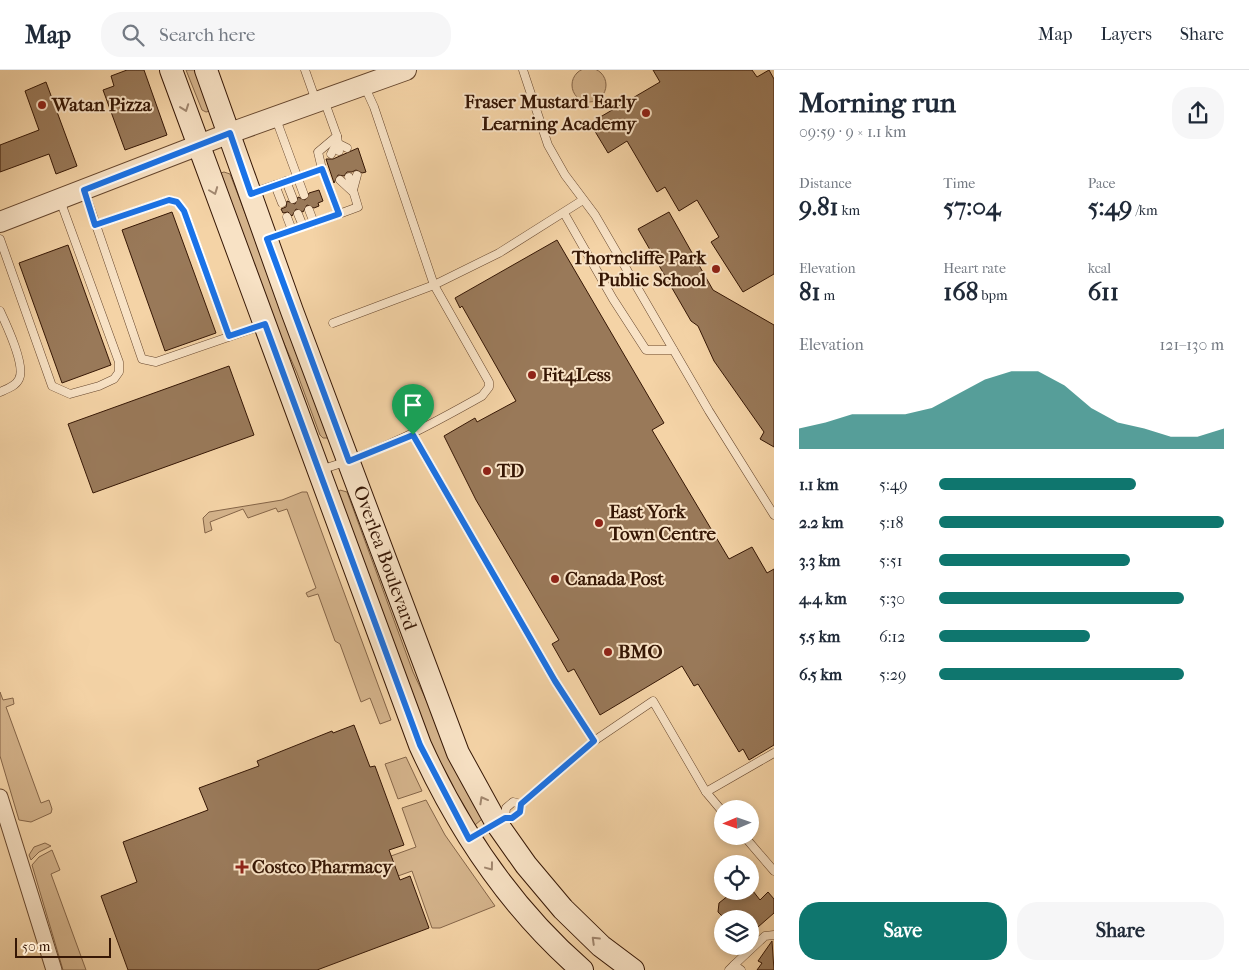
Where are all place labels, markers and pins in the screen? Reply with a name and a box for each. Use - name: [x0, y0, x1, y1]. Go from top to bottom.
- place label: Fraser Mustard Early Learning Academy: [463, 91, 637, 135]
- place label: Watan Pizza: [51, 94, 153, 116]
- marker: Watan Pizza: [36, 99, 48, 111]
- marker: Fraser Mustard Early Learning Academy: [640, 107, 652, 119]
- place label: Thorncliffe Park Public School: [571, 247, 707, 291]
- marker: Thorncliffe Park Public School: [710, 263, 722, 275]
- place label: Fit4Less: [541, 364, 611, 386]
- marker: Fit4Less: [526, 369, 538, 381]
- pin: [392, 384, 434, 435]
- place label: TD: [496, 460, 525, 482]
- marker: TD: [481, 465, 493, 477]
- place label: East York Town Centre: [608, 501, 716, 545]
- marker: East York Town Centre: [593, 517, 605, 529]
- place label: Canada Post: [565, 568, 664, 590]
- marker: Canada Post: [549, 573, 561, 585]
- place label: BMO: [618, 641, 663, 663]
- marker: BMO: [602, 646, 614, 658]
- place label: Costco Pharmacy: [252, 856, 393, 878]
- marker: Costco Pharmacy: [236, 861, 248, 873]

